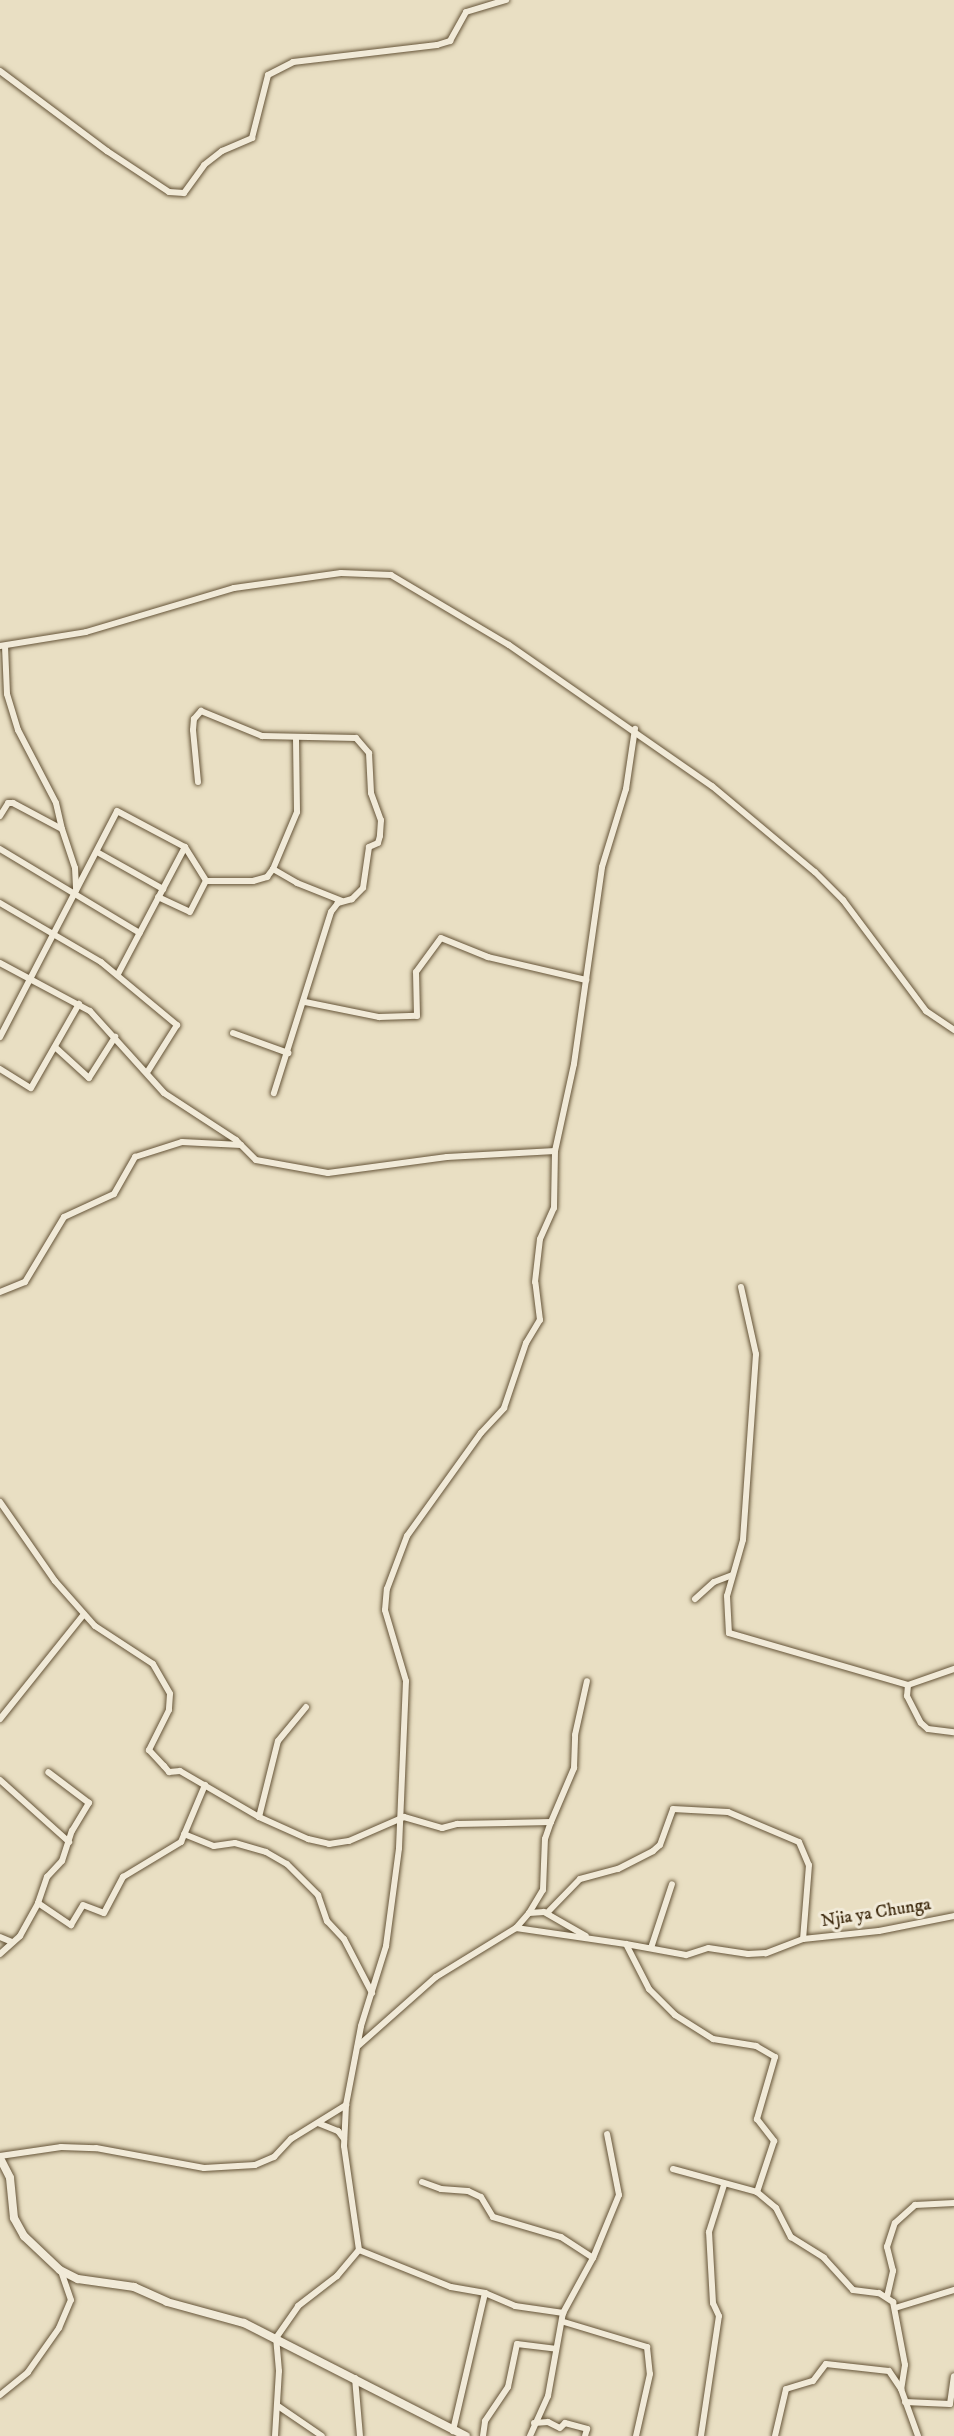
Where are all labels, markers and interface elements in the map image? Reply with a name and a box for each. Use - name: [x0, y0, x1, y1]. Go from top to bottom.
- street label: Njia ya Chunga: [820, 1894, 932, 1932]

